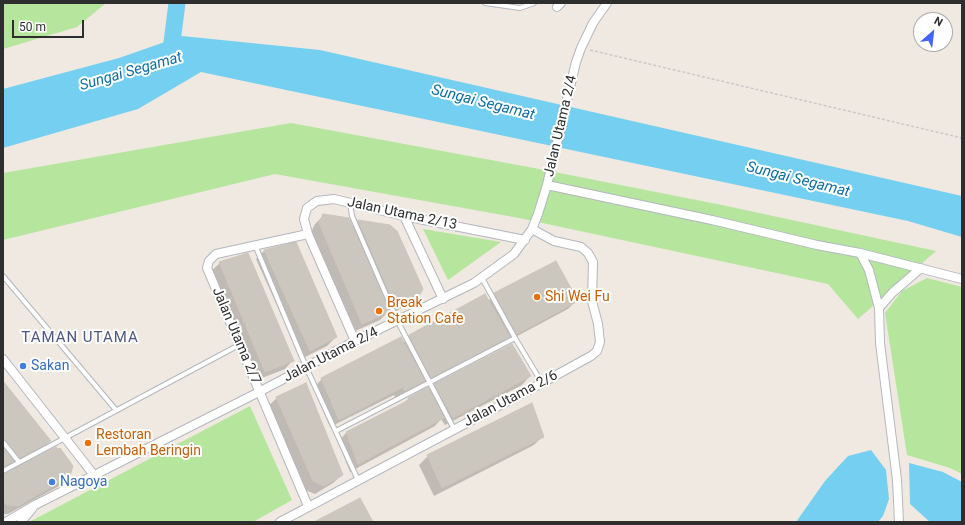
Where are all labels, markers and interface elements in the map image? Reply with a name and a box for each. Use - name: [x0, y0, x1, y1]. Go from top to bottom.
- scale bar: [14, 12, 86, 38]
- north arrow: [913, 12, 953, 52]
- text: N: [932, 14, 945, 29]
- text: 50 m: [19, 20, 46, 34]
- water label: Sungai Segamat: [78, 49, 184, 95]
- street label: Jalan Utama 2/4: [541, 74, 581, 178]
- water label: Sungai Segamat: [429, 81, 537, 125]
- water label: Sungai Segamat: [744, 158, 852, 202]
- street label: Jalan Utama 2/13: [346, 194, 458, 234]
- street label: Jalan Utama 2/7: [208, 285, 264, 387]
- place label: Shi Wei Fu: [545, 289, 610, 305]
- marker: Shi Wei Fu: [532, 292, 542, 302]
- place label: Break Station Cafe: [387, 295, 464, 328]
- marker: Break Station Cafe: [374, 306, 384, 316]
- street label: Jalan Utama 2/4: [281, 324, 381, 386]
- district label: TAMAN UTAMA: [21, 329, 139, 347]
- place label: Sakan: [31, 358, 69, 374]
- marker: Sakan: [18, 361, 28, 371]
- street label: Jalan Utama 2/6: [461, 367, 561, 431]
- place label: Restoran Lembah Beringin: [96, 427, 201, 460]
- marker: Restoran Lembah Beringin: [83, 438, 93, 448]
- place label: Nagoya: [60, 474, 107, 490]
- marker: Nagoya: [47, 477, 57, 487]

